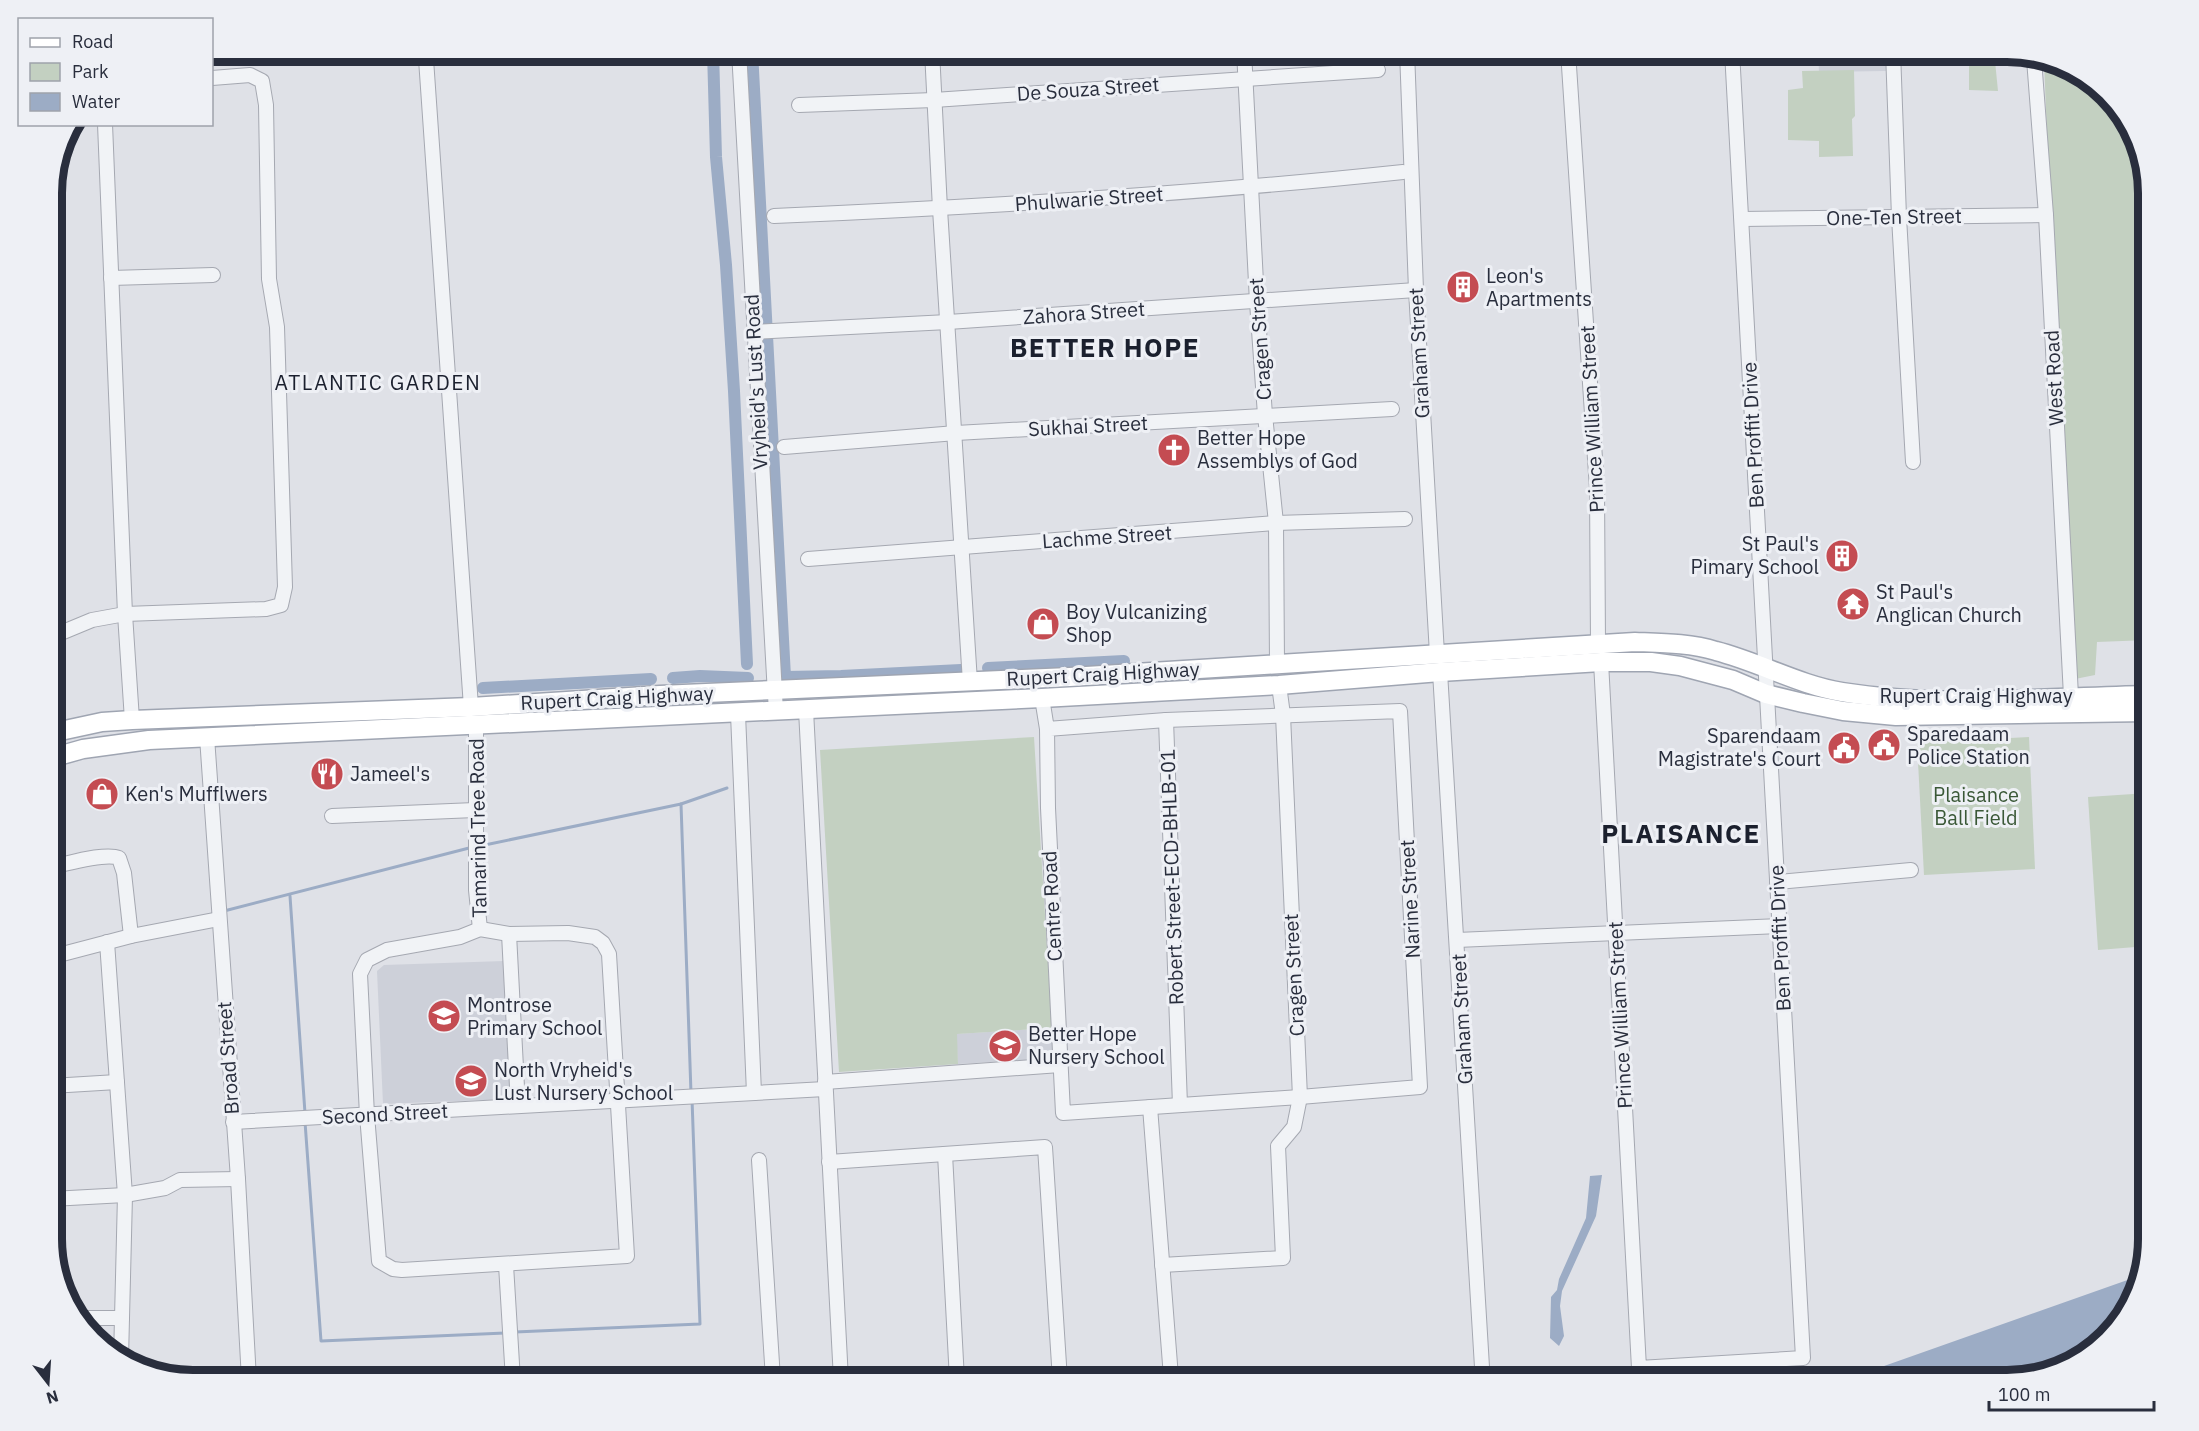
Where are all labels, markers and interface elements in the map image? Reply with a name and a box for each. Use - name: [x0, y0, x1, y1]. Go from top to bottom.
- legend: [18, 18, 213, 126]
- text: Road: [72, 30, 113, 53]
- text: Park: [72, 60, 109, 83]
- street label: De Souza Street: [1016, 70, 1160, 107]
- text: Water: [72, 90, 121, 113]
- street label: Phulwarie Street: [1014, 180, 1164, 217]
- street label: One-Ten Street: [1826, 202, 1962, 231]
- place label: Leon's Apartments: [1486, 262, 1592, 312]
- building icon: Leon's Apartments: [1445, 269, 1481, 305]
- street label: Cragen Street: [1242, 277, 1277, 401]
- street label: Graham Street: [1402, 287, 1435, 419]
- street label: Vryheid's Lust Road: [737, 293, 774, 471]
- street label: Zahora Street: [1022, 295, 1146, 330]
- street label: Prince William Street: [1573, 325, 1610, 513]
- street label: West Road: [2038, 329, 2069, 427]
- district label: BETTER HOPE: [1010, 330, 1200, 364]
- street label: Ben Proffit Drive: [1735, 361, 1770, 509]
- district label: ATLANTIC GARDEN: [275, 368, 481, 396]
- street label: Sukhai Street: [1027, 409, 1149, 442]
- place label: Better Hope Assemblys of God: [1197, 424, 1358, 474]
- church icon: Better Hope Assemblys of God: [1156, 432, 1192, 468]
- street label: Lachme Street: [1041, 518, 1173, 555]
- place label: St Paul's Pimary School: [1691, 530, 1819, 580]
- building icon: St Paul's Pimary School: [1824, 538, 1860, 574]
- place label: St Paul's Anglican Church: [1876, 578, 2022, 628]
- temple icon: St Paul's Anglican Church: [1835, 586, 1871, 622]
- place label: Boy Vulcanizing Shop: [1066, 598, 1207, 648]
- shop icon: Boy Vulcanizing Shop: [1025, 606, 1061, 642]
- street label: Rupert Craig Highway: [1006, 655, 1200, 692]
- street label: Rupert Craig Highway: [520, 679, 714, 716]
- street label: Rupert Craig Highway: [1879, 682, 2073, 709]
- place label: Sparedaam Police Station: [1907, 720, 2030, 770]
- place label: Sparendaam Magistrate's Court: [1658, 722, 1821, 772]
- public building icon: Sparedaam Police Station: [1866, 727, 1902, 763]
- public building icon: Sparendaam Magistrate's Court: [1826, 730, 1862, 766]
- street label: Tamarind Tree Road: [462, 738, 493, 918]
- street label: Robert Street-ECD-BHLB-01: [1154, 749, 1189, 1005]
- restaurant icon: Jameel's: [309, 756, 345, 792]
- place label: Jameel's: [350, 760, 430, 787]
- shop icon: Ken's Mufflwers: [84, 776, 120, 812]
- place label: Ken's Mufflwers: [125, 780, 268, 807]
- park label: Plaisance Ball Field: [1933, 781, 2019, 831]
- district label: PLAISANCE: [1601, 816, 1761, 850]
- street label: Narine Street: [1393, 839, 1426, 959]
- street label: Centre Road: [1035, 850, 1068, 962]
- street label: Ben Proffit Drive: [1762, 864, 1797, 1012]
- street label: Cragen Street: [1277, 913, 1310, 1037]
- street label: Prince William Street: [1601, 921, 1638, 1109]
- street label: Graham Street: [1445, 953, 1478, 1085]
- place label: Montrose Primary School: [467, 991, 603, 1041]
- school or university icon: Montrose Primary School: [426, 998, 462, 1034]
- street label: Broad Street: [210, 1001, 245, 1116]
- place label: Better Hope Nursery School: [1028, 1020, 1165, 1070]
- school or university icon: Better Hope Nursery School: [987, 1028, 1023, 1064]
- place label: North Vryheid's Lust Nursery School: [494, 1056, 673, 1106]
- school or university icon: North Vryheid's Lust Nursery School: [453, 1063, 489, 1099]
- street label: Second Street: [321, 1097, 449, 1130]
- north arrow: [18, 1353, 78, 1413]
- scale bar: [1989, 1374, 2154, 1412]
- text: 100 m: [1998, 1383, 2050, 1406]
- text: N: [44, 1386, 61, 1409]

